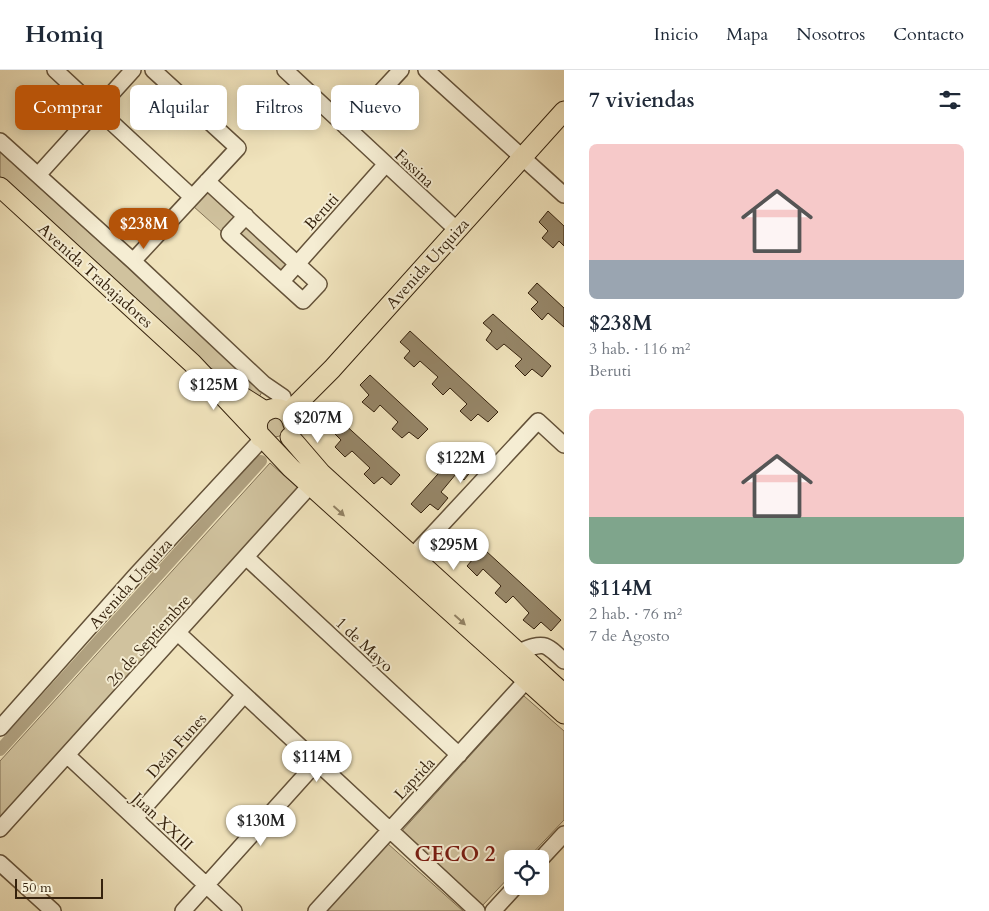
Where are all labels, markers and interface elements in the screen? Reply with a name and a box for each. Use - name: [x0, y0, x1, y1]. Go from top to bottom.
- text: Homiq: [25, 18, 104, 51]
- text: Inicio: [654, 22, 698, 47]
- text: Mapa: [726, 22, 768, 47]
- text: Nosotros: [796, 22, 865, 47]
- text: Contacto: [893, 22, 964, 47]
- chip: Comprar: [15, 85, 120, 130]
- chip: Alquilar: [130, 85, 227, 130]
- chip: Filtros: [237, 85, 321, 130]
- chip: Nuevo: [331, 85, 419, 130]
- text: 7 viviendas: [589, 86, 695, 115]
- icon: filters: [936, 86, 964, 114]
- street label: Fassina: [390, 145, 439, 193]
- icon: home: [732, 176, 822, 266]
- street label: Beruti: [299, 188, 344, 235]
- pin: $238M: [109, 208, 179, 250]
- text: $238M: [120, 213, 168, 235]
- street label: Avenida Urquiza: [381, 214, 474, 314]
- street label: Avenida Trabajadores: [33, 218, 157, 333]
- text: $238M: [589, 309, 652, 338]
- text: 3 hab. · 116 m²: [589, 338, 690, 360]
- text: Beruti: [589, 360, 631, 382]
- pin: $125M: [179, 368, 249, 411]
- text: $125M: [190, 374, 238, 396]
- pin: $207M: [283, 402, 353, 444]
- text: $207M: [294, 407, 342, 429]
- icon: home: [732, 441, 822, 531]
- pin: $122M: [426, 442, 496, 484]
- text: $122M: [437, 447, 485, 469]
- one-way arrow: [333, 505, 345, 517]
- pin: $295M: [419, 528, 489, 571]
- street label: Avenida Urquiza: [84, 534, 177, 634]
- text: $295M: [430, 534, 478, 556]
- text: $114M: [589, 574, 652, 603]
- street label: 26 de Septiembre: [102, 590, 196, 691]
- text: 2 hab. · 76 m²: [589, 603, 682, 625]
- street label: 1 de Mayo: [331, 612, 398, 677]
- one-way arrow: [454, 614, 467, 625]
- text: 7 de Agosto: [589, 625, 670, 647]
- street label: Deán Funes: [142, 709, 212, 783]
- pin: $114M: [282, 740, 352, 783]
- text: $114M: [293, 746, 341, 768]
- street label: Laprida: [389, 753, 440, 805]
- street label: Juan XXIII: [126, 786, 198, 856]
- pin: $130M: [226, 804, 296, 847]
- text: $130M: [237, 810, 285, 832]
- district label: CECO 2: [414, 840, 496, 869]
- map controls: [504, 850, 549, 895]
- button: locate: [504, 850, 549, 895]
- scale bar: [15, 876, 102, 899]
- text: 50 m: [22, 878, 52, 897]

